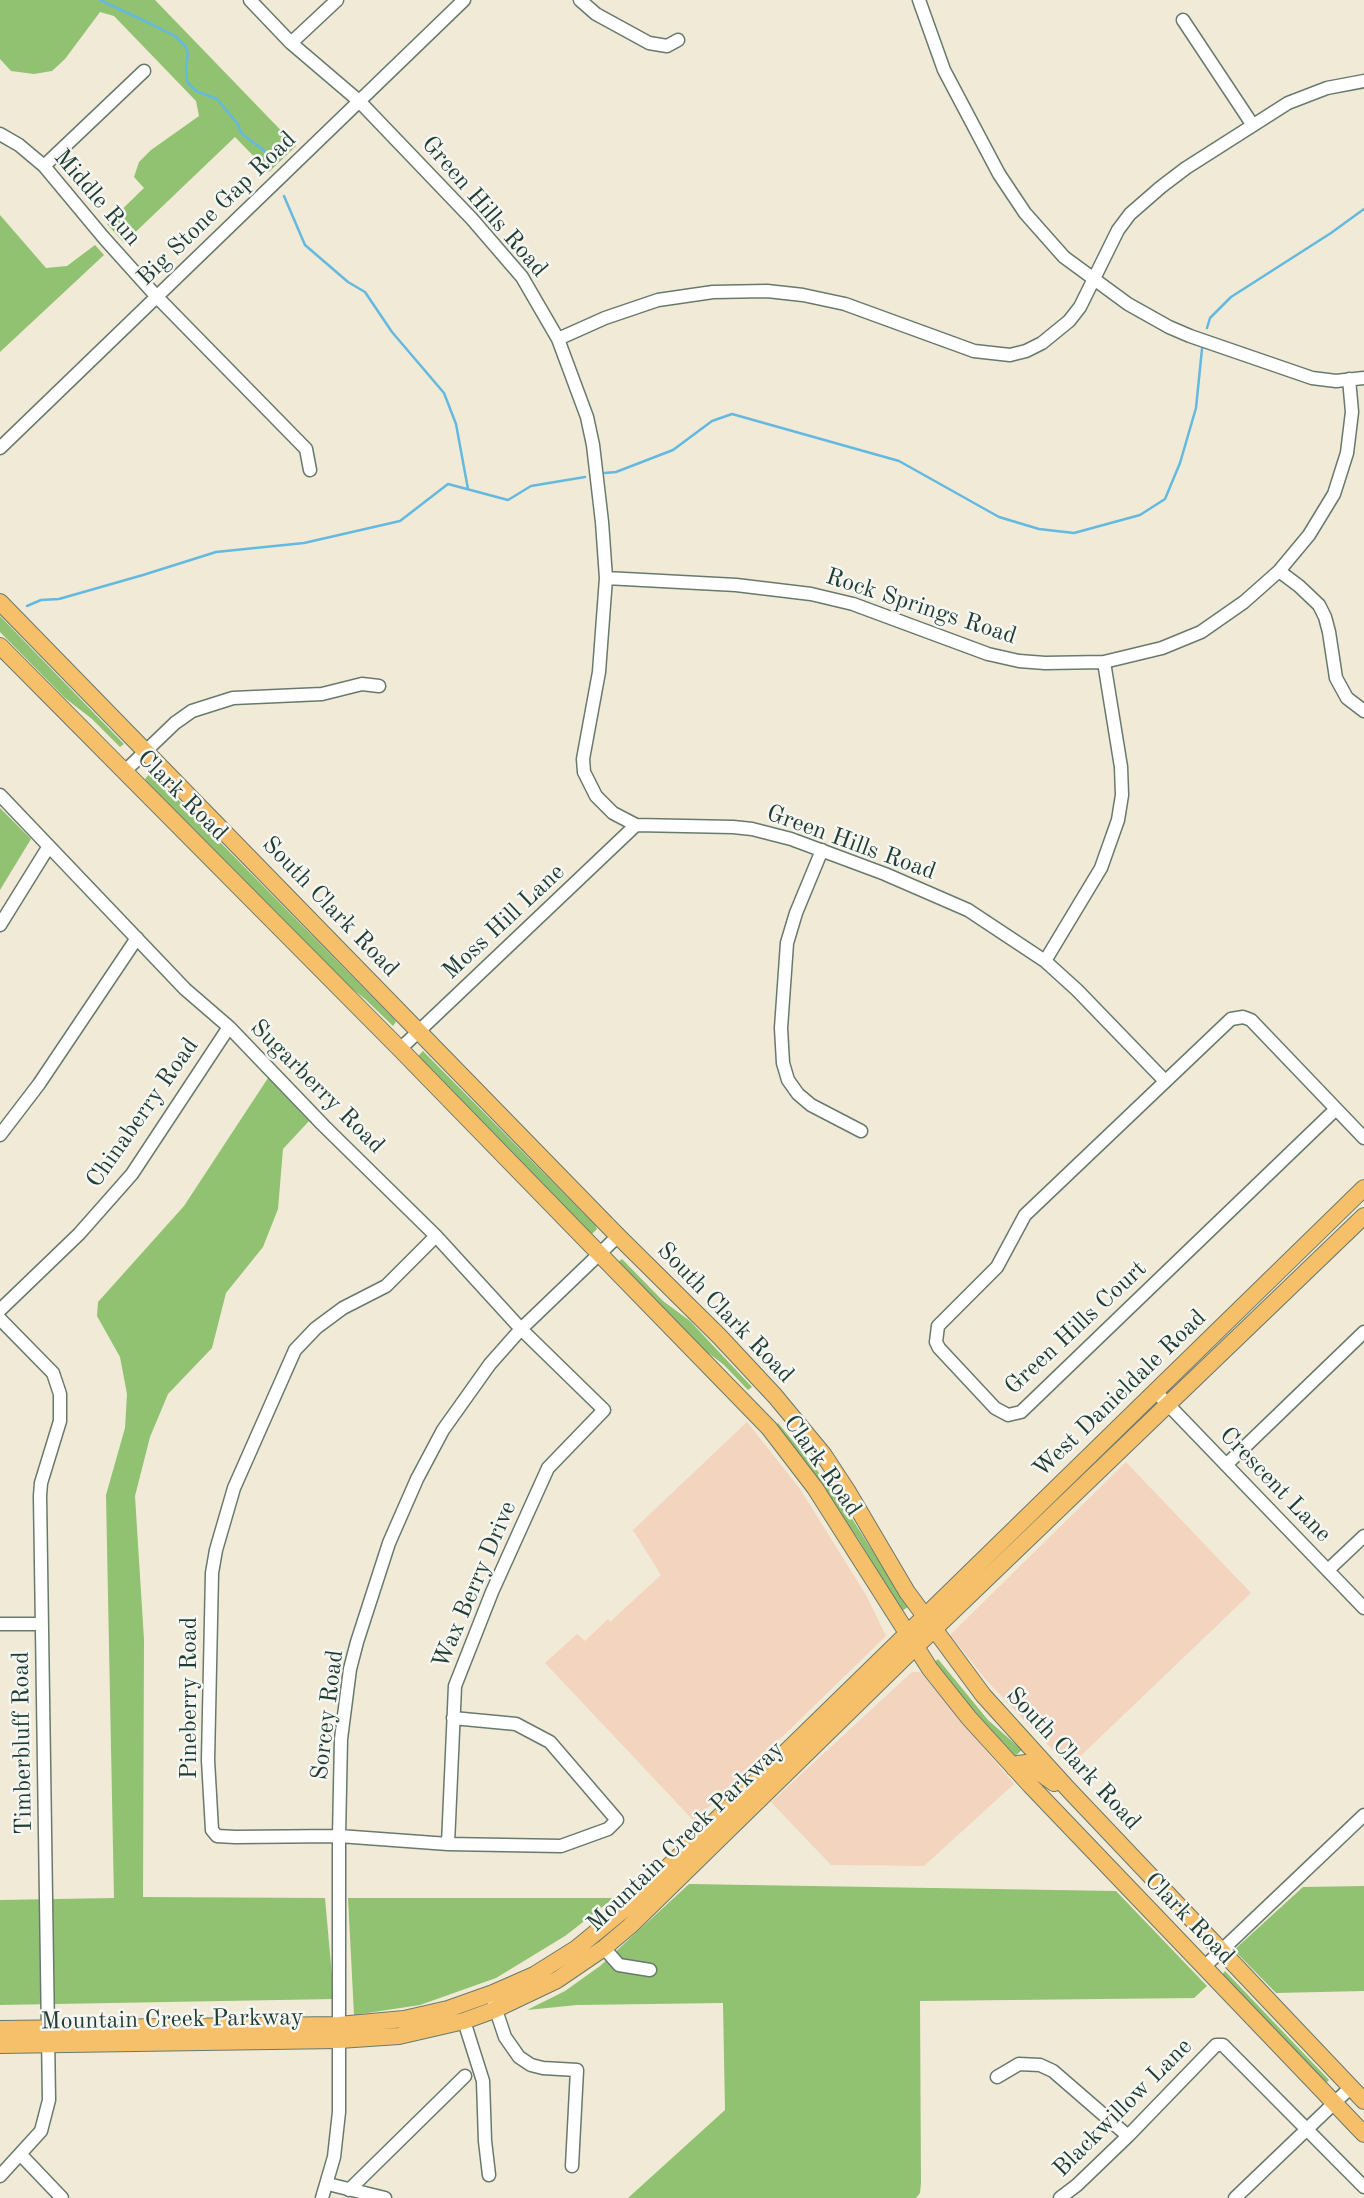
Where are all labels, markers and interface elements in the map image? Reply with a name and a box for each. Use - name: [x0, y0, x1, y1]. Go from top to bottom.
- street label: Big Stone Gap Road: [131, 126, 303, 292]
- street label: Green Hills Road: [415, 130, 553, 284]
- street label: Middle Run: [47, 144, 147, 252]
- street label: Rock Springs Road: [822, 563, 1020, 651]
- street label: Clark Road: [130, 744, 234, 848]
- street label: Green Hills Road: [763, 799, 939, 887]
- street label: South Clark Road: [255, 831, 405, 983]
- street label: Moss Hill Lane: [437, 858, 571, 986]
- street label: Sugarberry Road: [244, 1014, 390, 1160]
- street label: Chinaberry Road: [81, 1033, 205, 1193]
- street label: South Clark Road: [650, 1237, 800, 1389]
- street label: Green Hills Court: [999, 1255, 1153, 1401]
- street label: West Danieldale Road: [1027, 1304, 1213, 1484]
- street label: Clark Road: [777, 1410, 867, 1522]
- street label: Crescent Lane: [1213, 1421, 1337, 1549]
- street label: Wax Berry Drive: [427, 1497, 523, 1673]
- street label: Pineberry Road: [176, 1617, 204, 1779]
- street label: Sorcey Road: [306, 1648, 350, 1782]
- street label: Timberbluff Road: [7, 1651, 39, 1835]
- street label: South Clark Road: [999, 1682, 1147, 1836]
- street label: Mountain Creek Parkway: [581, 1735, 791, 1939]
- street label: Clark Road: [1138, 1867, 1240, 1971]
- street label: Mountain Creek Parkway: [40, 2003, 304, 2037]
- street label: Blackwillow Lane: [1048, 2033, 1198, 2183]

